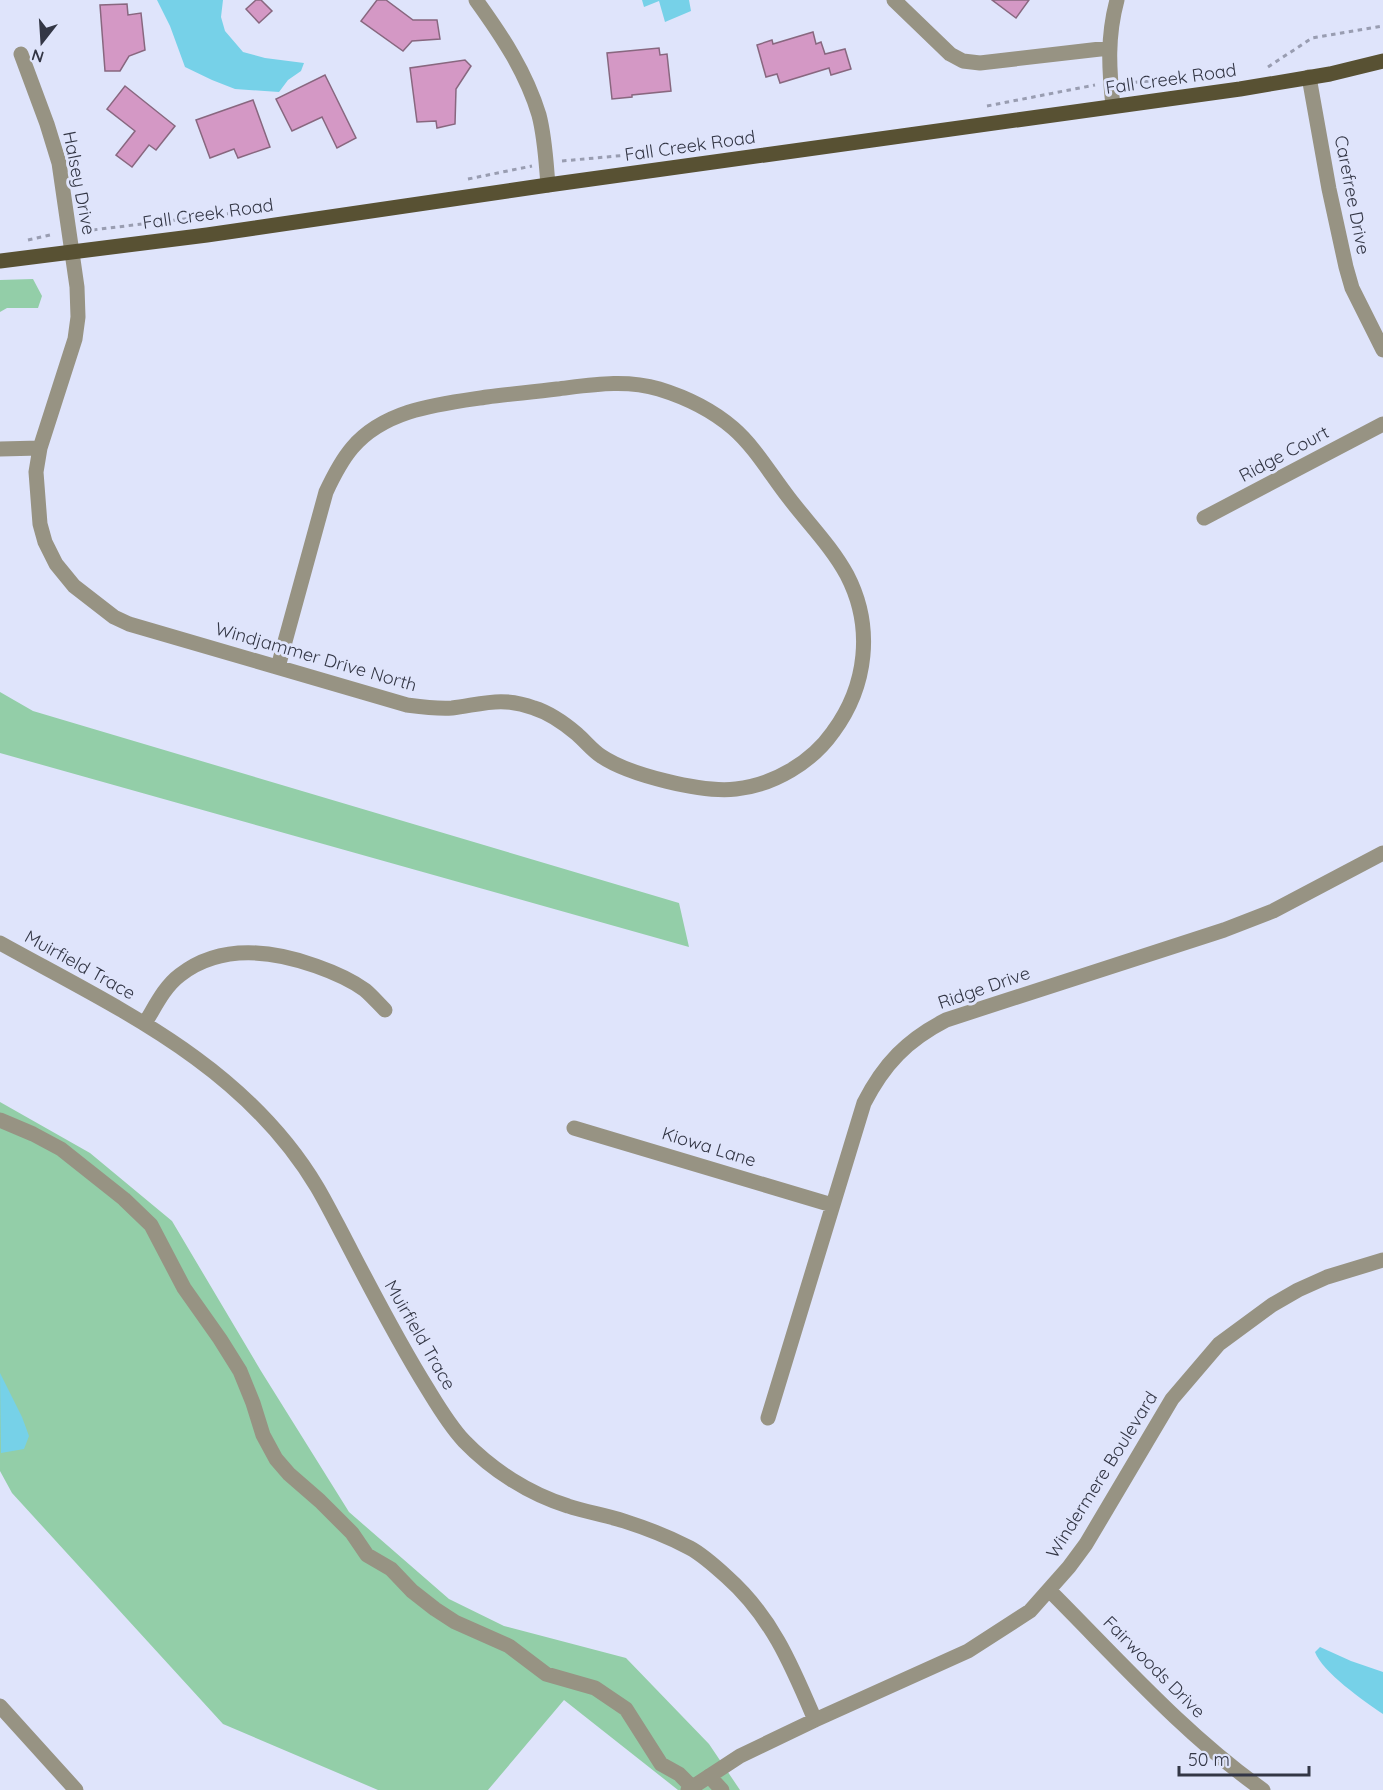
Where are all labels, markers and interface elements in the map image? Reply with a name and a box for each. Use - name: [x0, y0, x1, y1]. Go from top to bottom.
- north arrow: [12, 12, 72, 72]
- text: N: [29, 45, 46, 68]
- street label: Fall Creek Road: [1104, 58, 1238, 99]
- street label: Fall Creek Road: [623, 125, 757, 166]
- street label: Halsey Drive: [58, 129, 101, 237]
- street label: Carefree Drive: [1330, 133, 1375, 256]
- street label: Fall Creek Road: [141, 193, 275, 234]
- street label: Ridge Court: [1235, 420, 1333, 487]
- street label: Windjammer Drive North: [213, 617, 420, 696]
- street label: Muirfield Trace: [21, 925, 140, 1004]
- street label: Ridge Drive: [935, 961, 1033, 1014]
- street label: Kiowa Lane: [659, 1121, 759, 1172]
- street label: Muirfield Trace: [380, 1276, 461, 1394]
- street label: Windermere Boulevard: [1041, 1387, 1162, 1562]
- street label: Fairwoods Drive: [1098, 1611, 1210, 1723]
- scale bar: [1179, 1739, 1310, 1777]
- text: 50 m: [1188, 1748, 1230, 1771]

